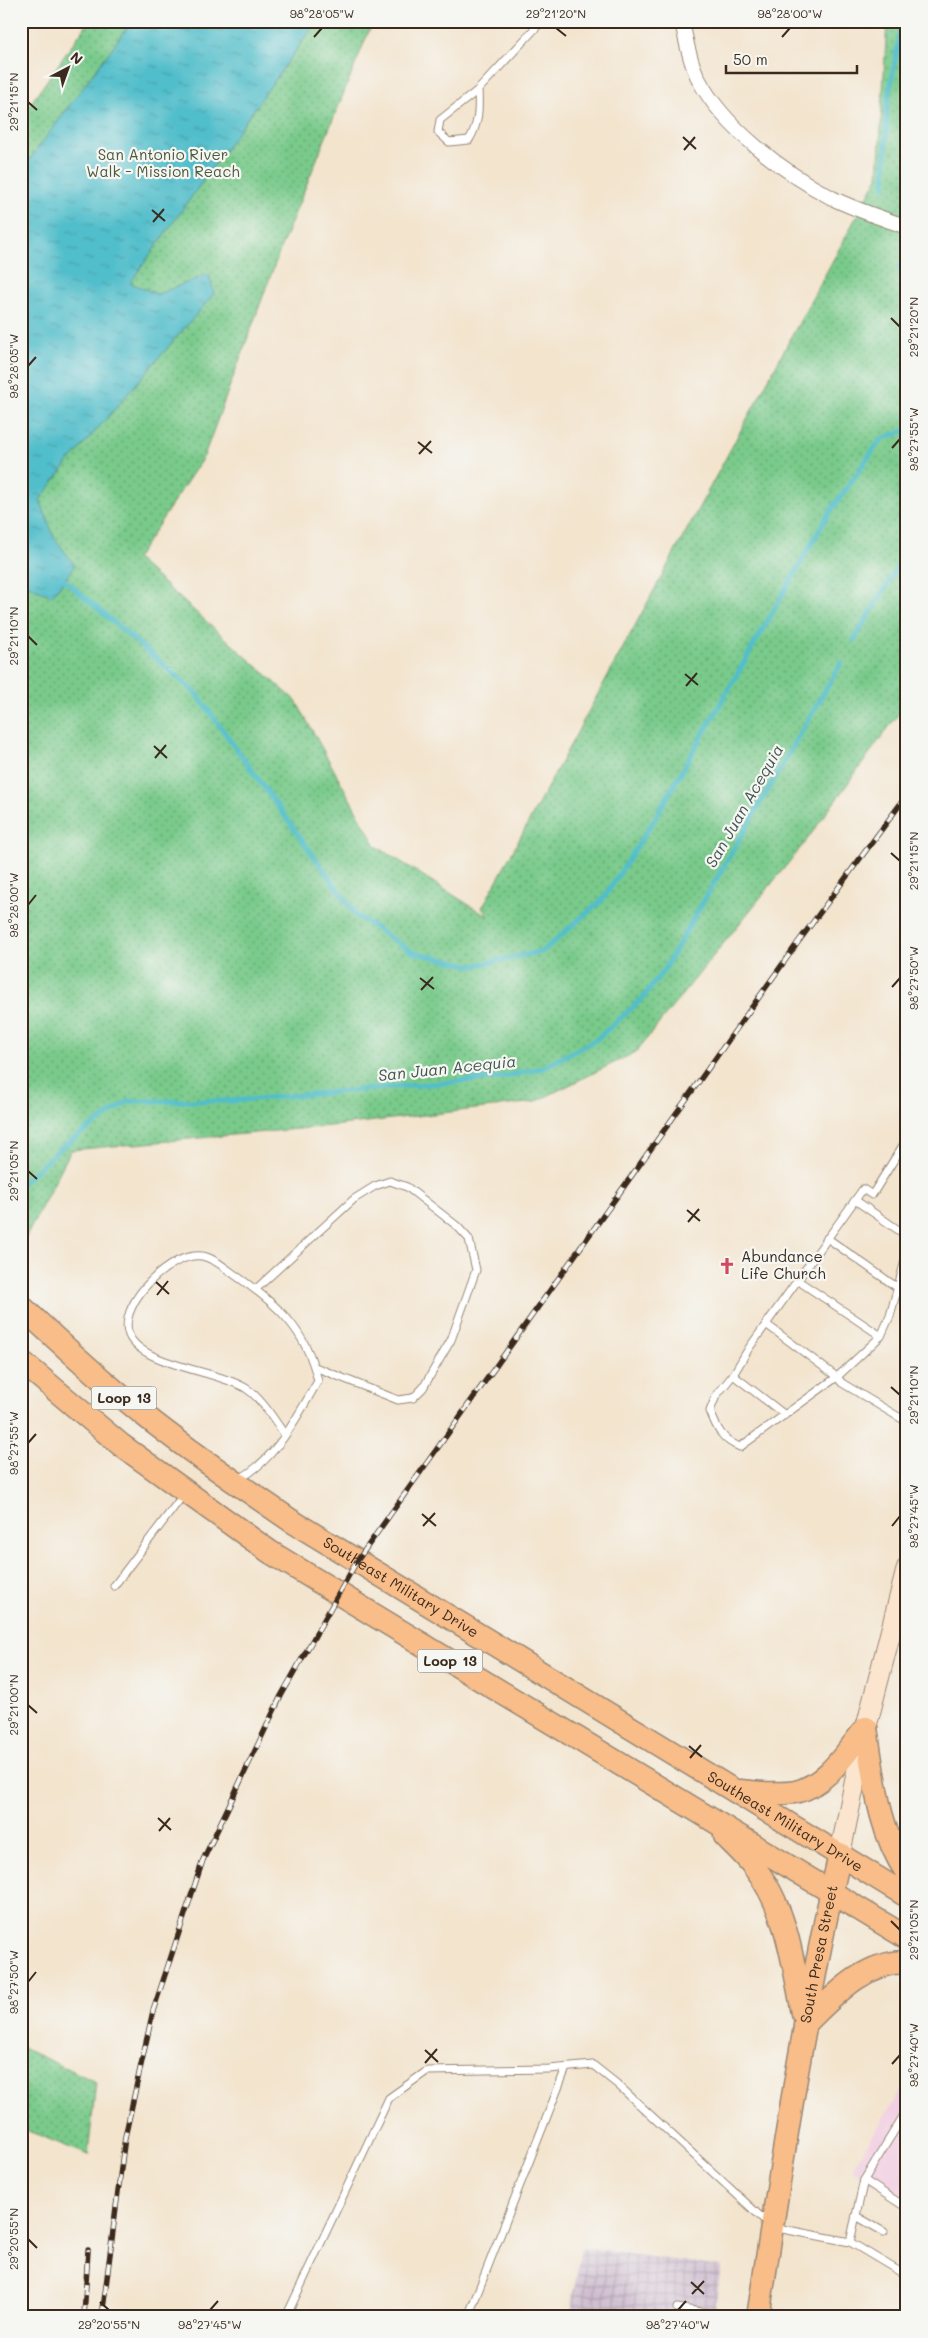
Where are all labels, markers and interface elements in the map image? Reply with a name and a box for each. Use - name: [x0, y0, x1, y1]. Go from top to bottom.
- text: 98°28'05"W: [290, 5, 354, 21]
- text: 29°21'20"N: [526, 5, 586, 21]
- text: 98°28'00"W: [757, 5, 823, 21]
- north arrow: [42, 42, 92, 92]
- scale bar: [726, 42, 857, 74]
- text: N: [67, 47, 87, 68]
- text: 50 m: [733, 49, 768, 69]
- text: 29°21'15"N: [5, 73, 21, 131]
- park label: San Antonio River Walk - Mission Reach: [86, 144, 240, 181]
- text: 29°21'20"N: [905, 297, 921, 357]
- text: 98°28'05"W: [5, 334, 21, 398]
- text: 98°27'55"W: [905, 407, 921, 471]
- text: 29°21'10"N: [5, 607, 21, 665]
- water label: San Juan Acequia: [700, 740, 787, 871]
- text: 29°21'15"N: [905, 832, 921, 890]
- text: 98°28'00"W: [5, 872, 21, 938]
- text: 98°27'50"W: [905, 946, 921, 1010]
- water label: San Juan Acequia: [377, 1050, 517, 1085]
- text: 29°21'05"N: [5, 1141, 21, 1201]
- place label: Abundance Life Church: [741, 1246, 826, 1283]
- church icon: Abundance Life Church: [717, 1256, 737, 1276]
- text: 29°21'10"N: [905, 1366, 921, 1424]
- road number: Loop 13: [92, 1386, 156, 1410]
- text: 98°27'55"W: [5, 1411, 21, 1475]
- text: 98°27'45"W: [905, 1484, 921, 1548]
- street label: Southeast Military Drive: [320, 1532, 483, 1642]
- road number: Loop 13: [418, 1650, 482, 1672]
- text: 29°21'00"N: [5, 1675, 21, 1736]
- street label: Southeast Military Drive: [704, 1766, 867, 1876]
- street label: South Presa Street: [795, 1883, 842, 2025]
- text: 29°21'05"N: [905, 1900, 921, 1960]
- text: 98°27'50"W: [5, 1950, 21, 2014]
- text: 98°27'40"W: [905, 2023, 921, 2087]
- text: 29°20'55"N: [5, 2208, 21, 2270]
- text: 29°20'55"N: [78, 2316, 140, 2332]
- text: 98°27'45"W: [178, 2316, 242, 2332]
- text: 98°27'40"W: [646, 2316, 710, 2332]

